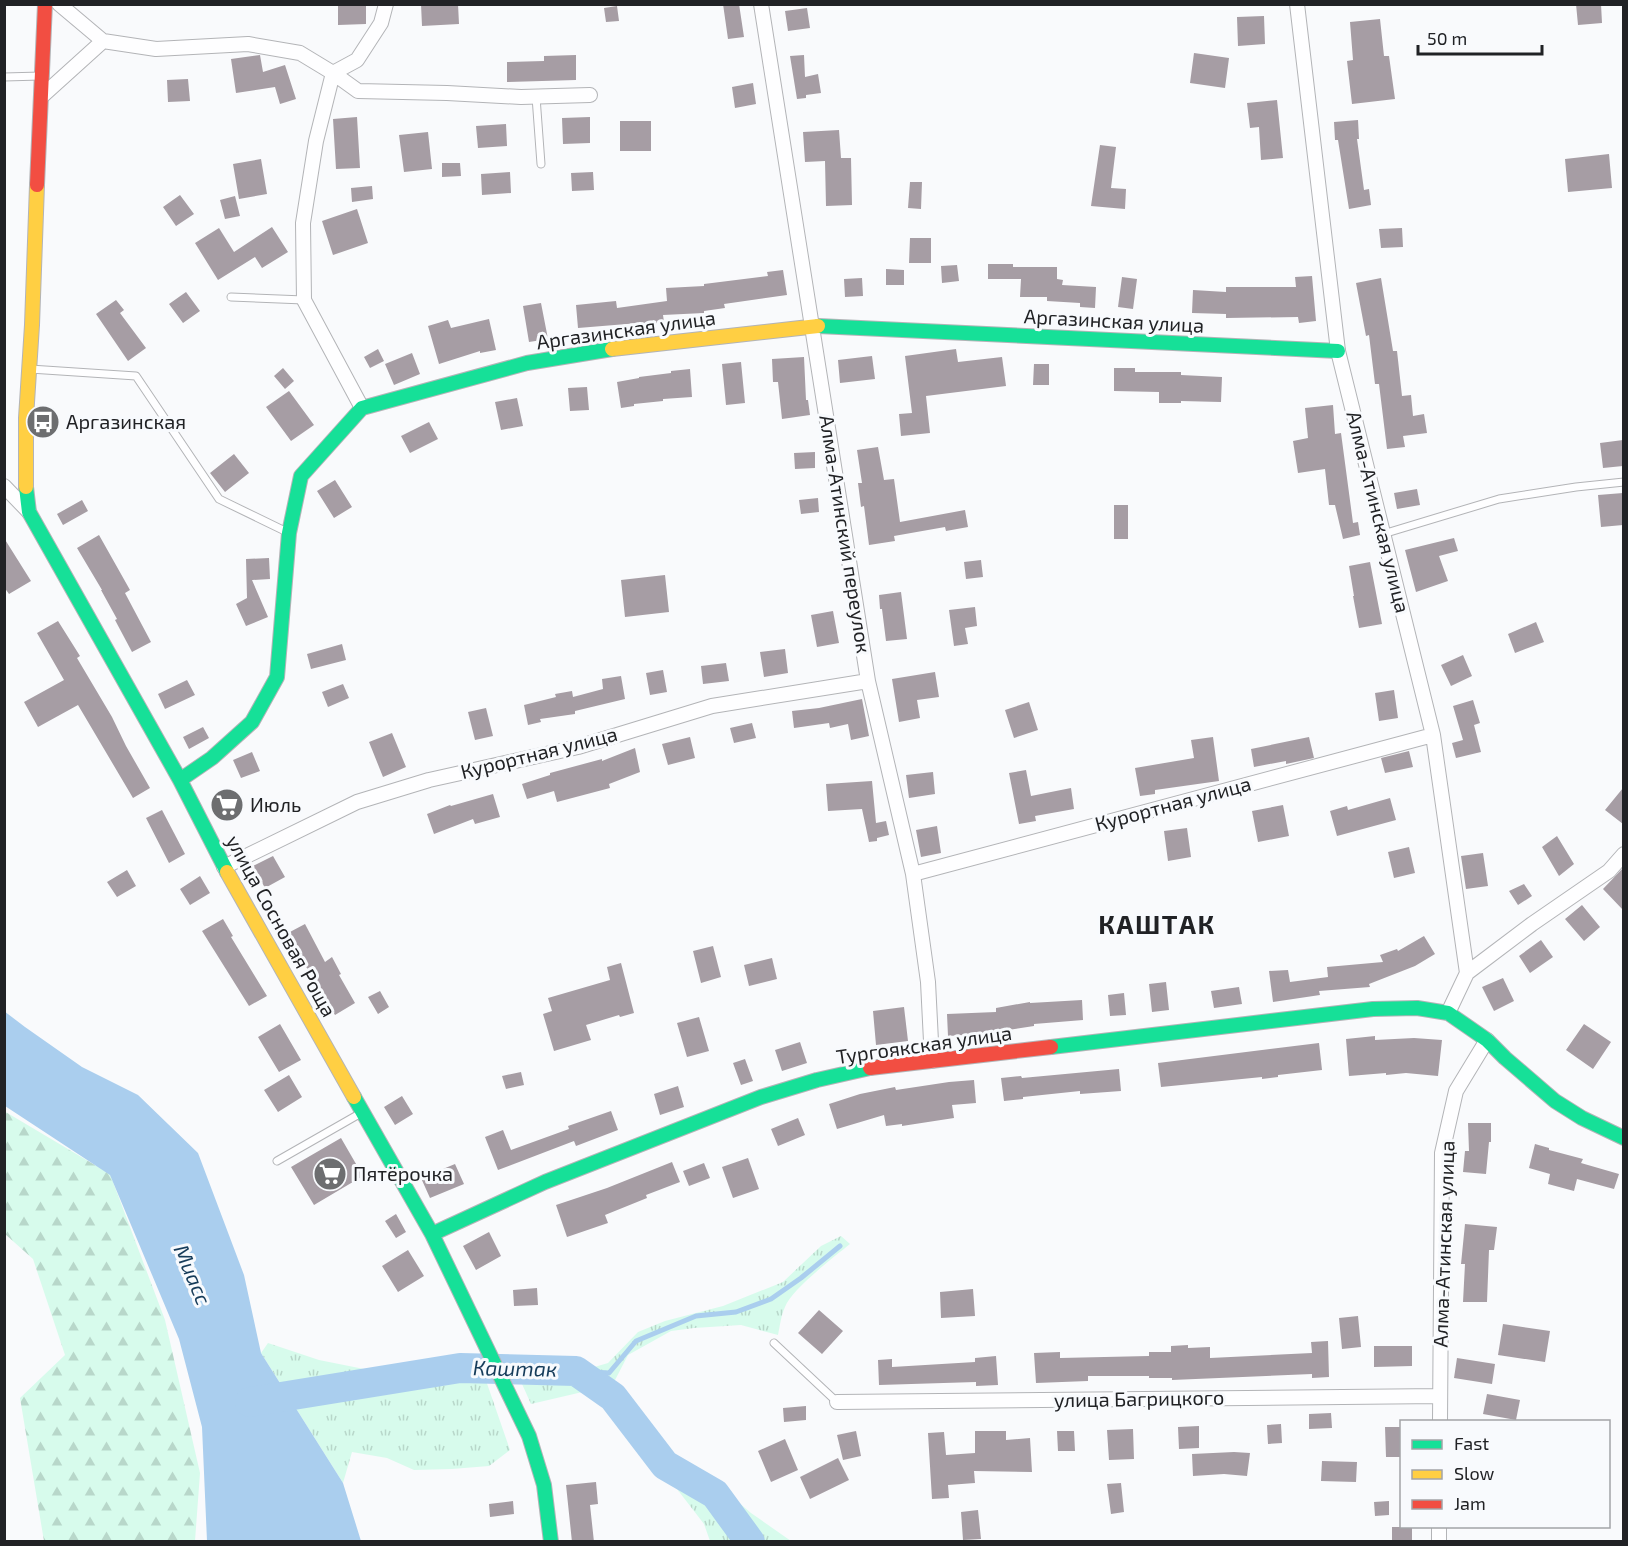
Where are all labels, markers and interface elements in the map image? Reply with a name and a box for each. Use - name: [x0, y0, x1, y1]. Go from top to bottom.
- scale bar: [1418, 18, 1542, 56]
- text: 50 m: [1427, 27, 1467, 49]
- street label: Аргазинская улица: [1023, 303, 1205, 338]
- street label: Аргазинская улица: [535, 305, 717, 354]
- bus stop icon: Аргазинская: [25, 404, 61, 440]
- street label: Алма-Атинская улица: [1341, 408, 1416, 615]
- place label: Аргазинская: [66, 409, 186, 433]
- street label: Алма-Атинский переулок: [814, 413, 877, 655]
- street label: Курортная улица: [458, 721, 620, 784]
- street label: Курортная улица: [1092, 771, 1254, 836]
- supermarket icon: Июль: [209, 787, 245, 823]
- place label: Июль: [250, 792, 301, 816]
- street label: улица Сосновая Роща: [221, 830, 342, 1021]
- district label: КАШТАК: [1098, 908, 1216, 939]
- street label: Тургоякская улица: [834, 1020, 1013, 1069]
- street label: Алма-Атинская улица: [1427, 1140, 1460, 1348]
- supermarket icon: Пятёрочка: [312, 1156, 348, 1192]
- place label: Пятёрочка: [353, 1161, 453, 1185]
- water label: Миасс: [170, 1241, 217, 1308]
- water label: Каштак: [473, 1354, 557, 1381]
- street label: улица Багрицкого: [1054, 1385, 1224, 1412]
- legend: [1400, 1420, 1610, 1528]
- text: Fast: [1454, 1432, 1489, 1454]
- text: Slow: [1454, 1462, 1495, 1484]
- text: Jam: [1454, 1492, 1486, 1514]

